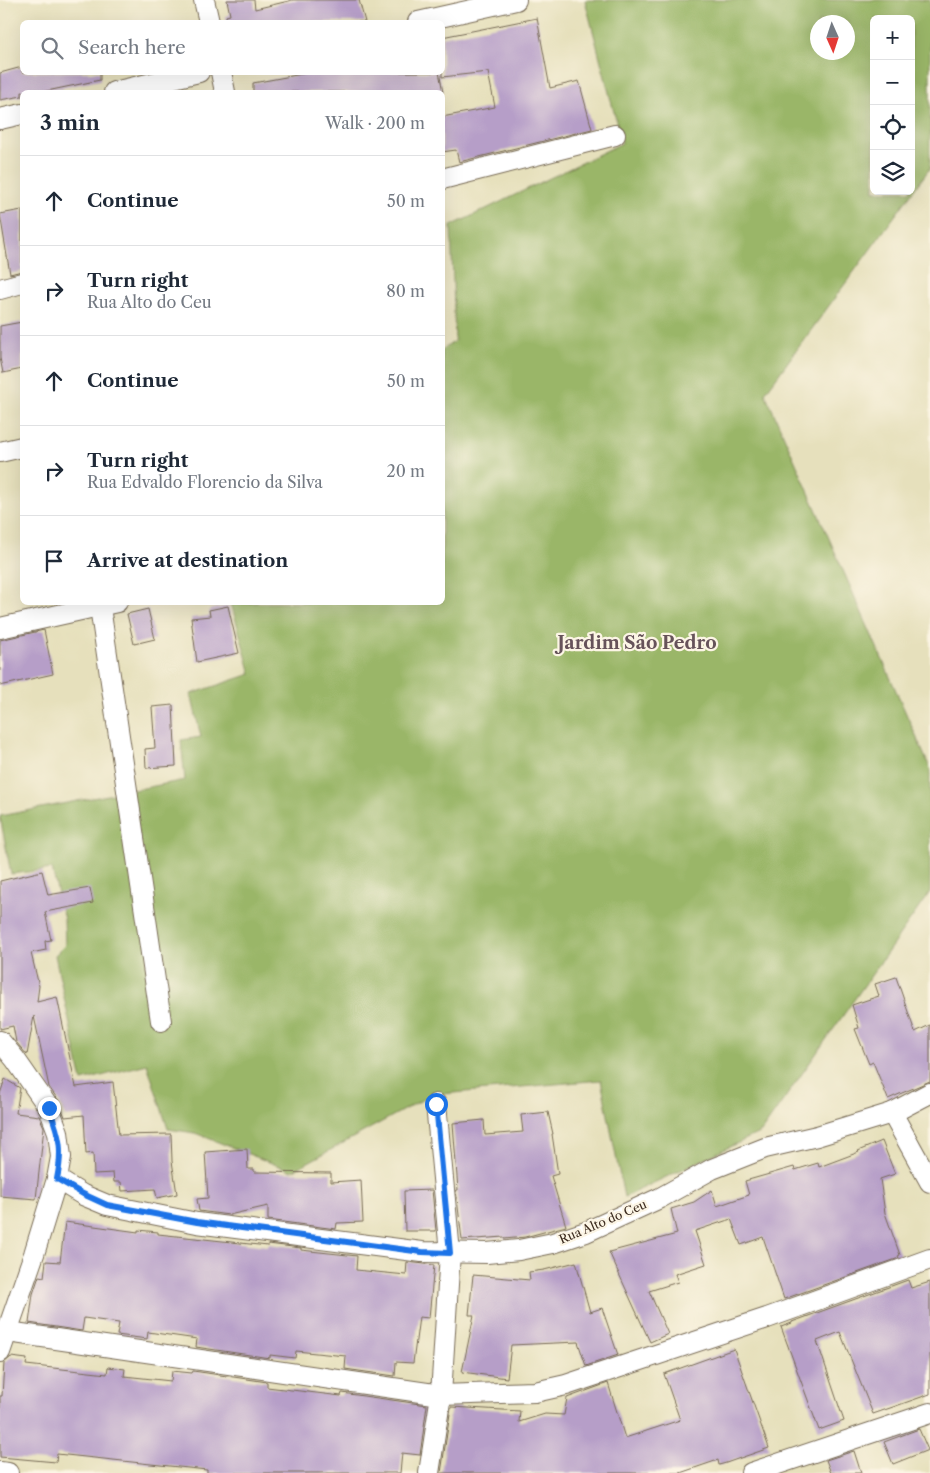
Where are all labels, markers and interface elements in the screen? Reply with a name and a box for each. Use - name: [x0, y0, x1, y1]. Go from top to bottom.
- north arrow: [810, 15, 855, 60]
- map controls: [870, 15, 915, 195]
- button: +: [870, 15, 915, 60]
- search box: [20, 20, 445, 75]
- icon: search: [38, 34, 66, 62]
- text: Search here: [78, 36, 186, 59]
- button: −: [870, 60, 915, 105]
- button: locate: [870, 105, 915, 150]
- text: 3 min: [40, 110, 100, 135]
- text: Walk · 200 m: [325, 113, 425, 133]
- button: layers: [870, 150, 915, 195]
- icon: ahead: [40, 187, 68, 215]
- text: Continue: [87, 189, 179, 212]
- text: 50 m: [387, 191, 425, 211]
- text: Turn right: [87, 269, 188, 292]
- icon: right: [40, 277, 68, 305]
- text: 80 m: [386, 281, 425, 301]
- text: Rua Alto do Ceu: [87, 292, 212, 312]
- icon: ahead: [40, 367, 68, 395]
- text: Continue: [87, 369, 179, 392]
- text: 50 m: [387, 371, 425, 391]
- text: Turn right: [87, 449, 188, 472]
- icon: right: [40, 457, 68, 485]
- text: 20 m: [386, 461, 425, 481]
- text: Rua Edvaldo Florencio da Silva: [87, 472, 323, 492]
- icon: arrive: [40, 547, 68, 575]
- text: Arrive at destination: [87, 549, 288, 572]
- district label: Jardim São Pedro: [554, 632, 717, 654]
- route start: [425, 1093, 448, 1116]
- route end: [38, 1097, 61, 1120]
- street label: Rua Alto do Ceu: [557, 1196, 649, 1247]

